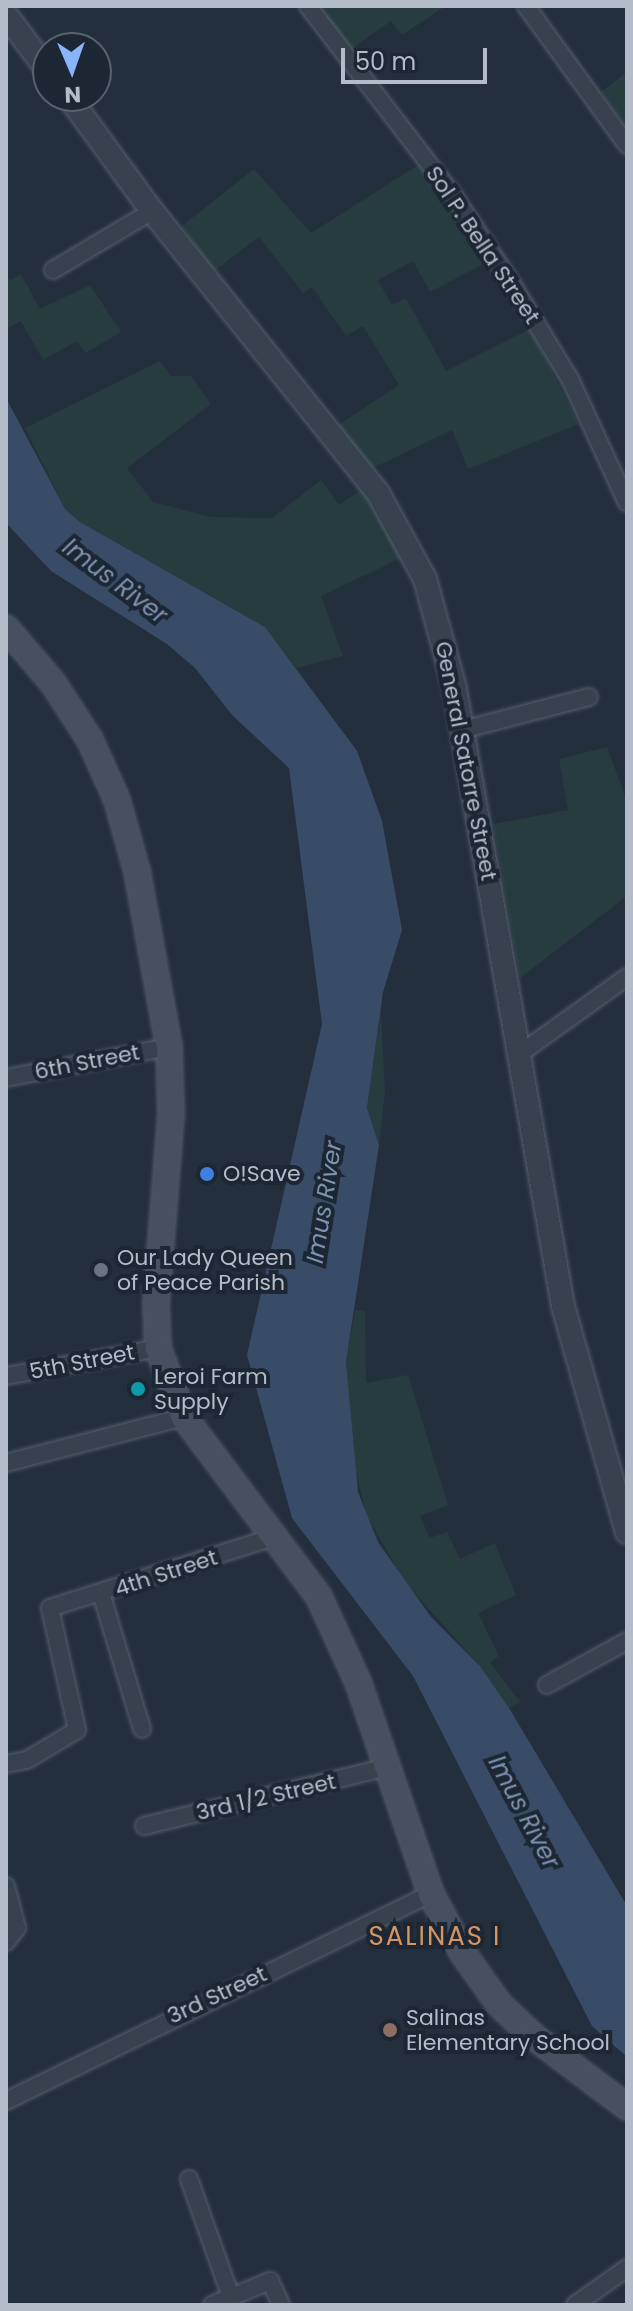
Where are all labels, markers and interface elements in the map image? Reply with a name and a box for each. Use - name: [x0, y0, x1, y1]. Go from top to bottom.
- north arrow: [32, 32, 112, 112]
- scale bar: [345, 32, 491, 82]
- text: 50 m: [355, 45, 416, 78]
- text: N: [64, 79, 82, 110]
- street label: Sol P. Bella Street: [420, 161, 546, 329]
- water label: Imus River: [57, 532, 173, 630]
- street label: General Satorre Street: [430, 639, 502, 883]
- street label: 6th Street: [32, 1039, 142, 1085]
- water label: Imus River: [300, 1139, 348, 1265]
- place label: O!Save: [223, 1161, 301, 1187]
- marker: O!Save: [198, 1165, 216, 1183]
- place label: Our Lady Queen of Peace Parish: [117, 1244, 293, 1296]
- marker: Our Lady Queen of Peace Parish: [92, 1261, 110, 1279]
- street label: 5th Street: [27, 1339, 137, 1385]
- place label: Leroi Farm Supply: [154, 1363, 268, 1414]
- marker: Leroi Farm Supply: [129, 1380, 147, 1398]
- street label: 4th Street: [111, 1544, 221, 1602]
- water label: Imus River: [482, 1751, 566, 1873]
- street label: 3rd 1/2 Street: [194, 1768, 338, 1826]
- district label: SALINAS I: [369, 1921, 501, 1953]
- street label: 3rd Street: [163, 1961, 271, 2029]
- place label: Salinas Elementary School: [406, 2004, 610, 2056]
- marker: Salinas Elementary School: [381, 2021, 399, 2039]

